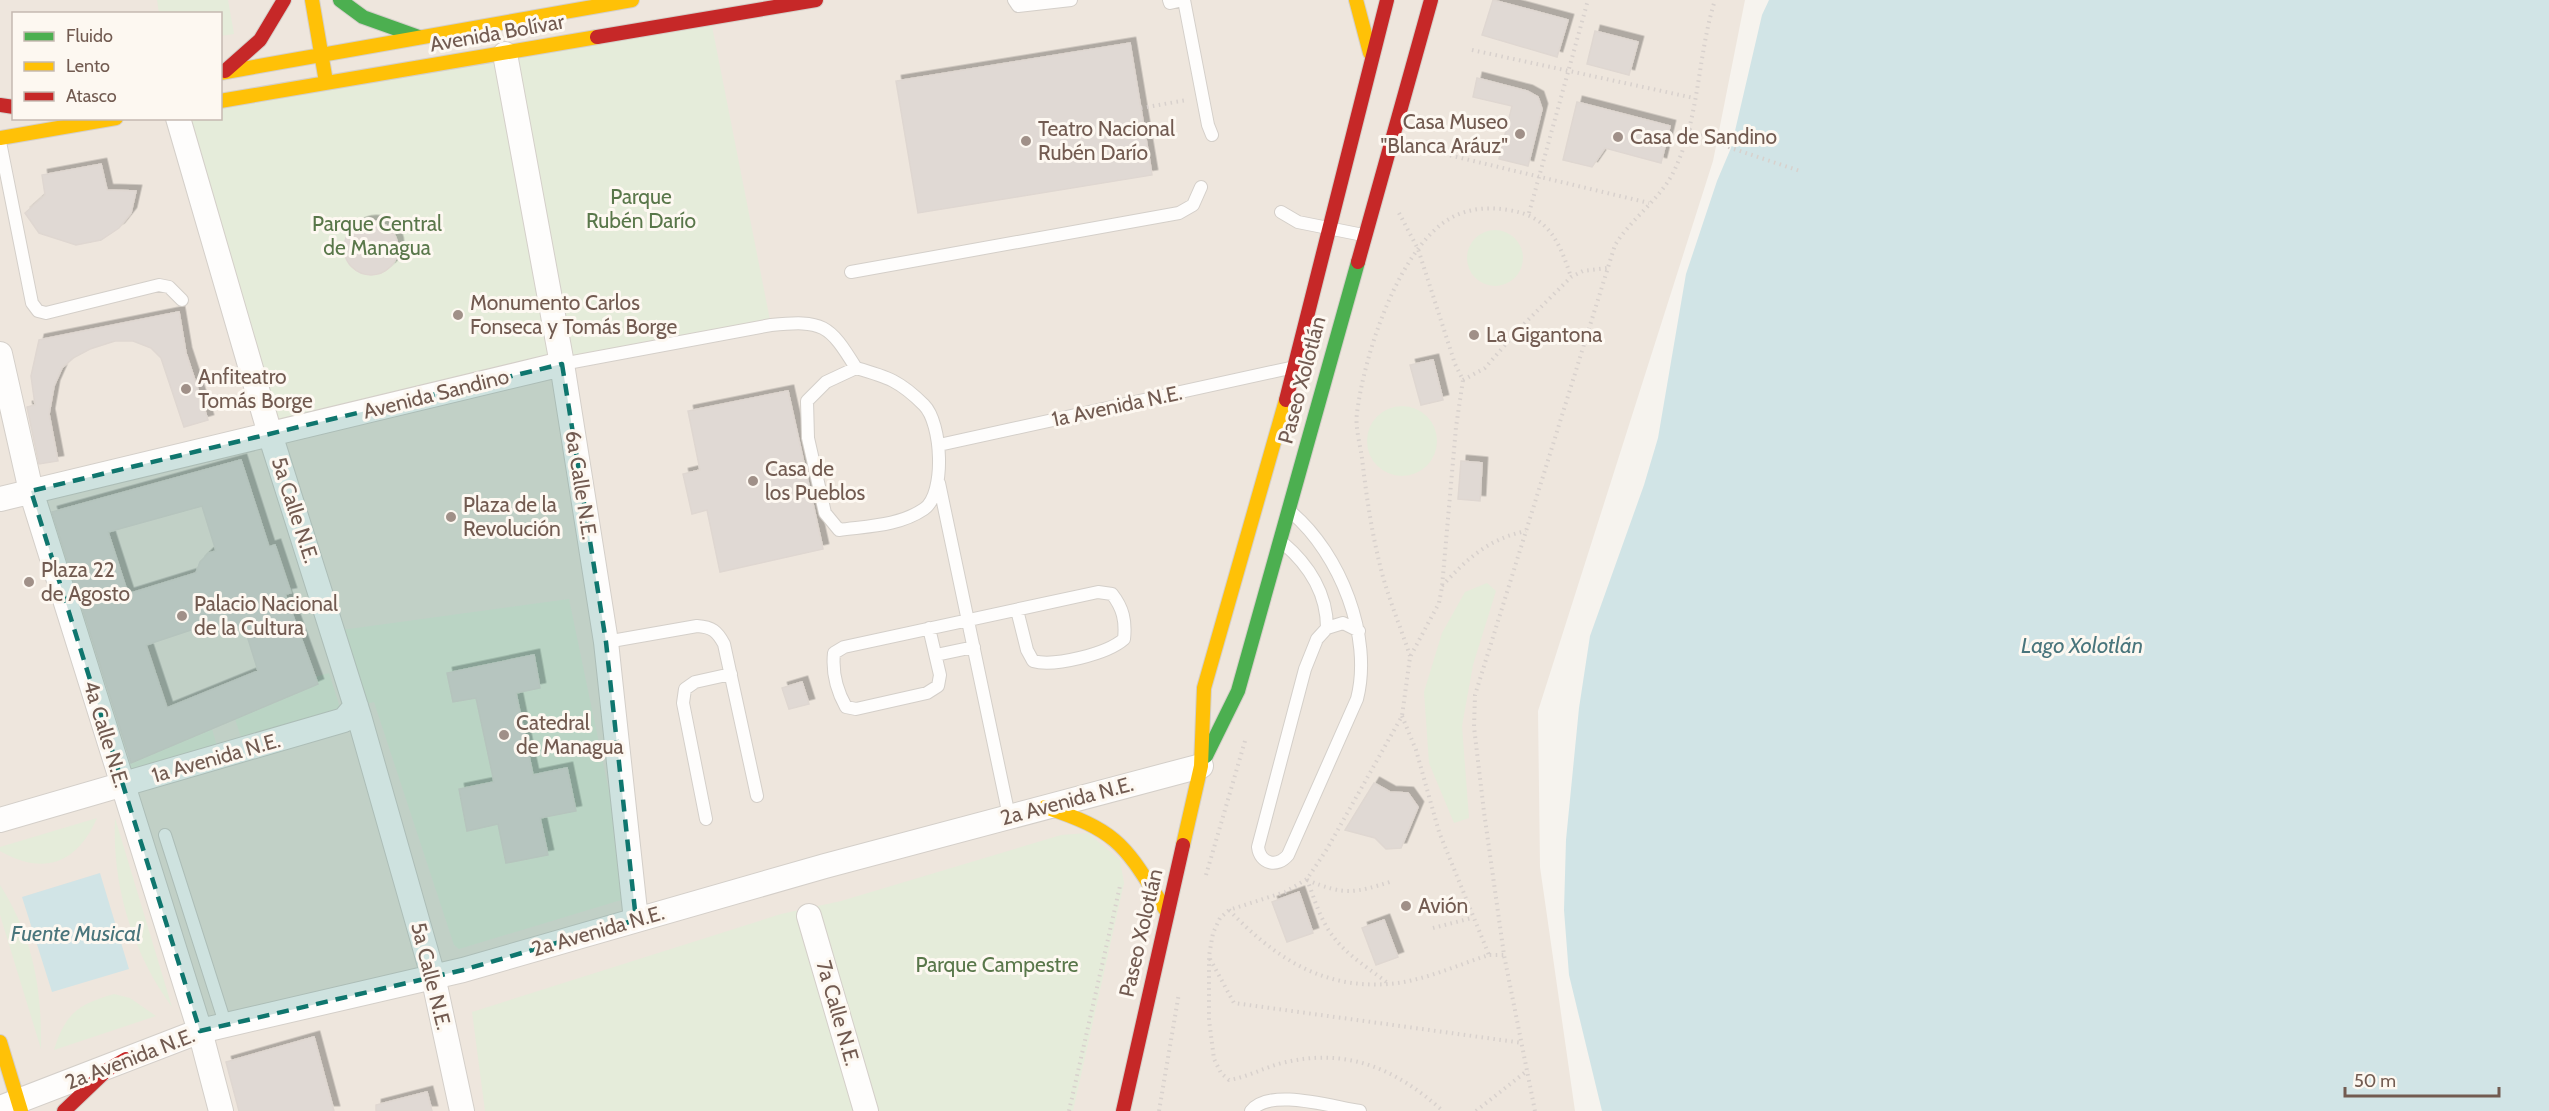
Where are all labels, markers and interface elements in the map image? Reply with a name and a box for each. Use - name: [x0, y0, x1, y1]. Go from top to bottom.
- street label: Avenida Bolívar: [428, 8, 566, 57]
- legend: [12, 12, 222, 120]
- text: Fluido: [66, 25, 113, 47]
- text: Lento: [66, 55, 110, 77]
- text: Atasco: [66, 85, 117, 107]
- place label: Casa Museo "Blanca Aráuz": [1381, 109, 1508, 158]
- place label: Teatro Nacional Rubén Darío: [1038, 116, 1175, 165]
- place label: Casa de Sandino: [1630, 124, 1777, 149]
- marker: Casa Museo "Blanca Aráuz": [1513, 127, 1527, 141]
- marker: Casa de Sandino: [1611, 130, 1625, 144]
- marker: Teatro Nacional Rubén Darío: [1019, 134, 1033, 148]
- park label: Parque Rubén Darío: [586, 184, 696, 233]
- park label: Parque Central de Managua: [312, 211, 442, 260]
- place label: Monumento Carlos Fonseca y Tomás Borge: [470, 290, 678, 339]
- marker: Monumento Carlos Fonseca y Tomás Borge: [451, 308, 465, 322]
- street label: Paseo Xolotlán: [1272, 313, 1331, 446]
- place label: La Gigantona: [1486, 322, 1602, 347]
- marker: La Gigantona: [1467, 328, 1481, 342]
- street label: Avenida Sandino: [360, 363, 511, 424]
- place label: Anfiteatro Tomás Borge: [198, 364, 313, 413]
- street label: 1a Avenida N.E.: [1049, 380, 1184, 432]
- marker: Anfiteatro Tomás Borge: [179, 382, 193, 396]
- street label: 6a Calle N.E.: [561, 429, 602, 541]
- street label: 5a Calle N.E.: [267, 454, 324, 566]
- place label: Casa de los Pueblos: [765, 456, 866, 505]
- marker: Casa de los Pueblos: [746, 474, 760, 488]
- place label: Plaza de la Revolución: [463, 492, 561, 541]
- marker: Plaza de la Revolución: [444, 510, 458, 524]
- place label: Plaza 22 de Agosto: [41, 557, 130, 606]
- marker: Plaza 22 de Agosto: [22, 575, 36, 589]
- place label: Palacio Nacional de la Cultura: [194, 591, 338, 640]
- marker: Palacio Nacional de la Cultura: [175, 609, 189, 623]
- water label: Lago Xolotlán: [2021, 632, 2143, 659]
- street label: 4a Calle N.E.: [78, 677, 135, 790]
- place label: Catedral de Managua: [516, 710, 624, 759]
- street label: 1a Avenida N.E.: [149, 727, 283, 788]
- marker: Catedral de Managua: [497, 728, 511, 742]
- street label: 2a Avenida N.E.: [998, 771, 1136, 830]
- street label: Paseo Xolotlán: [1114, 866, 1167, 999]
- place label: Avión: [1418, 893, 1468, 918]
- marker: Avión: [1399, 899, 1413, 913]
- street label: 2a Avenida N.E.: [529, 900, 667, 961]
- water label: Fuente Musical: [11, 920, 142, 947]
- street label: 5a Calle N.E.: [406, 920, 457, 1032]
- park label: Parque Campestre: [915, 952, 1079, 977]
- street label: 7a Calle N.E.: [812, 957, 865, 1068]
- street label: 2a Avenida N.E.: [62, 1022, 198, 1095]
- scale bar: [2345, 1060, 2500, 1098]
- text: 50 m: [2354, 1070, 2396, 1092]

